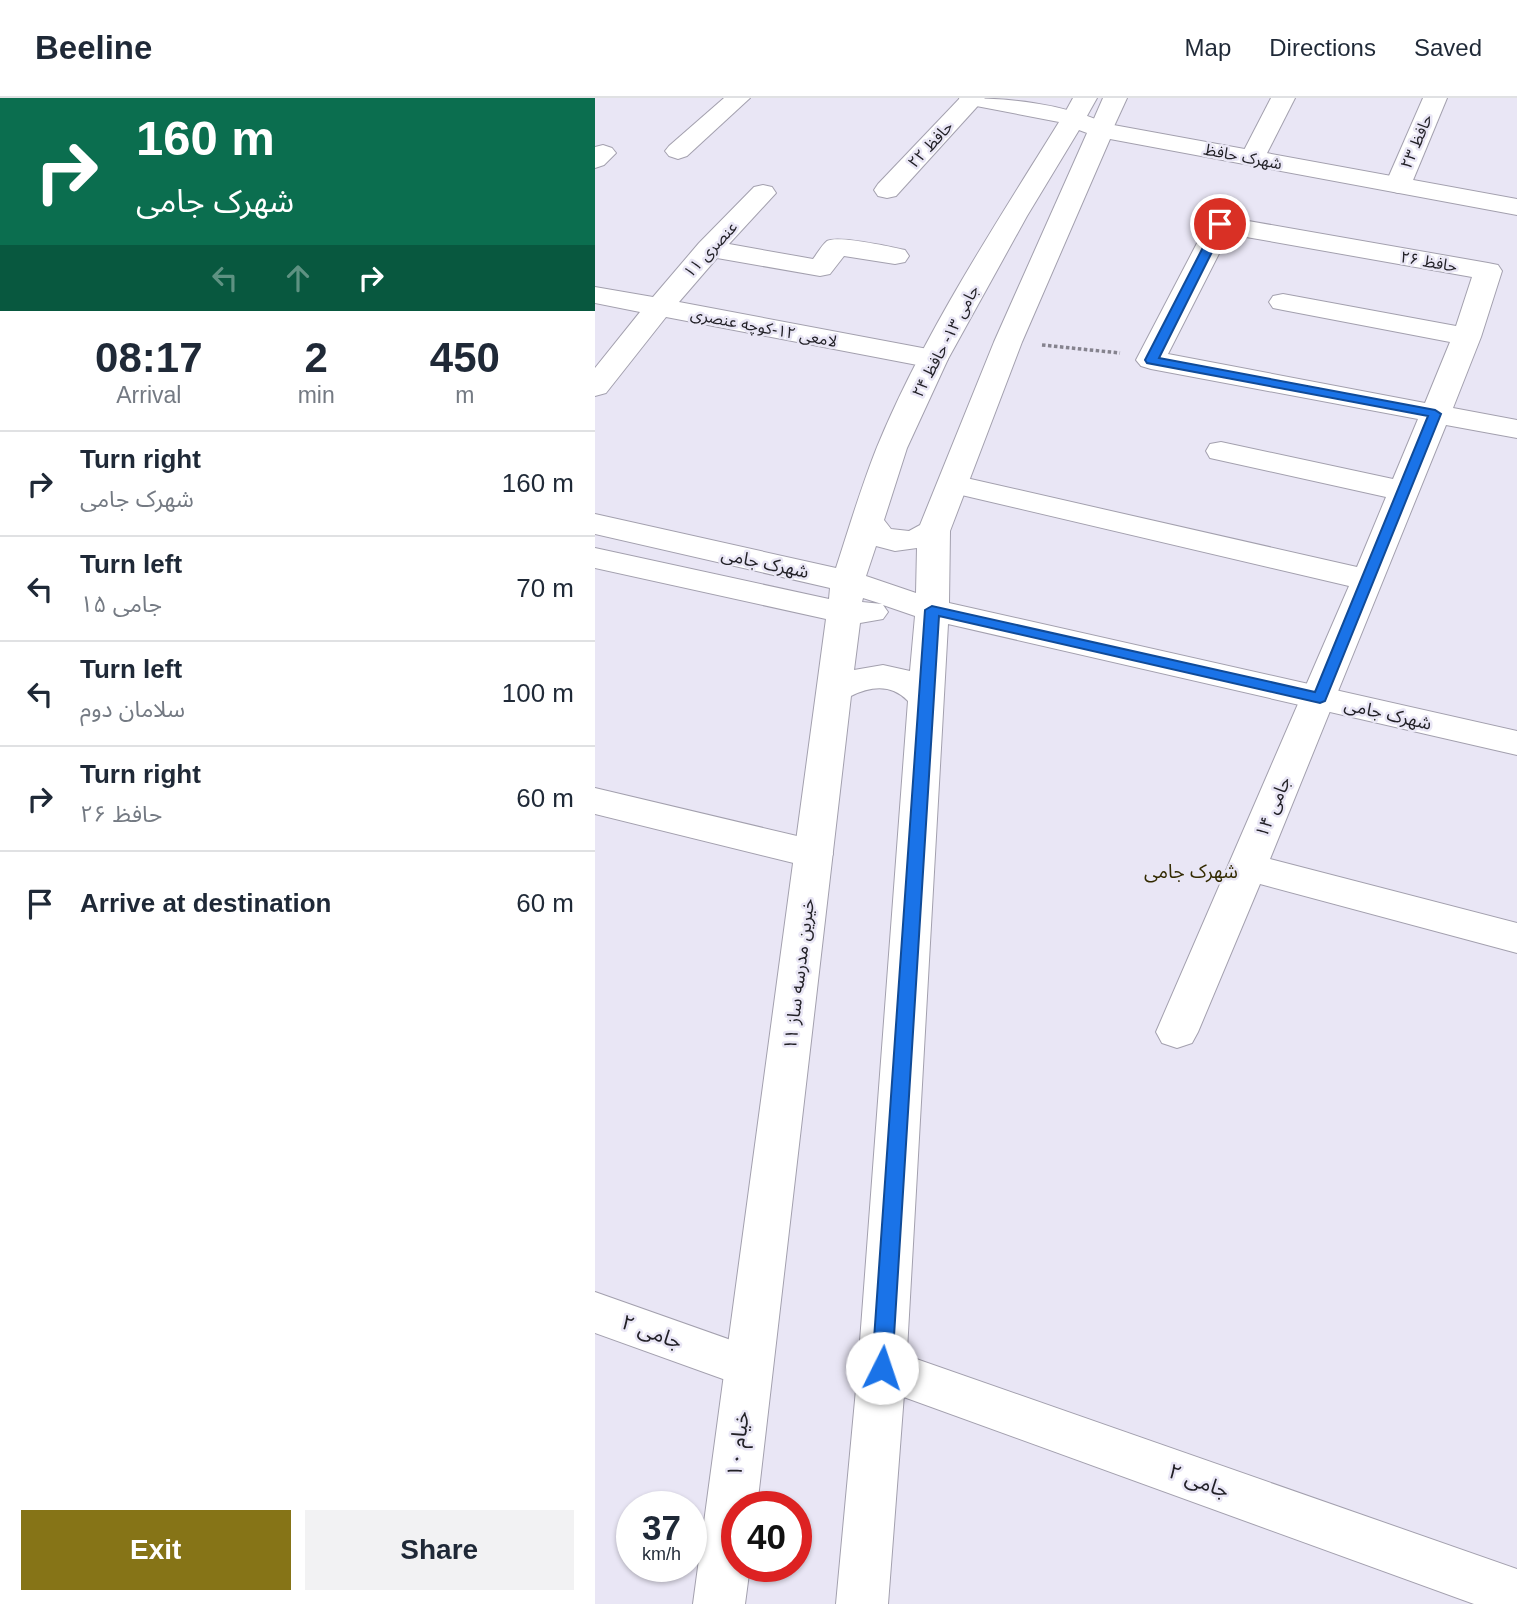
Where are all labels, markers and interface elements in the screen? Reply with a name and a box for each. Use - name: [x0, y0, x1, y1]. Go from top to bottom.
- text: Beeline: [35, 29, 152, 66]
- text: Map: [1185, 34, 1231, 61]
- text: Directions: [1269, 34, 1376, 61]
- text: Saved: [1414, 34, 1482, 61]
- text: 160 m: [136, 111, 275, 165]
- street label: حافظ ۲۳: [1397, 112, 1435, 171]
- street label: حافظ ۲۲: [905, 118, 956, 171]
- icon: right: [21, 126, 112, 217]
- street label: شهرک حافظ: [1202, 141, 1283, 173]
- text: شهرک جامی: [136, 183, 294, 219]
- pin: [1190, 194, 1250, 254]
- icon: arrive: [1201, 205, 1239, 243]
- street label: ۱۱ عنصری: [680, 218, 741, 281]
- street label: حافظ ۲۶: [1399, 248, 1459, 275]
- icon: left: [206, 259, 244, 297]
- icon: ahead: [279, 259, 317, 297]
- icon: right: [352, 259, 390, 297]
- street label: جامی ۱۳- حافظ ۲۴: [909, 282, 983, 400]
- street label: لامعی ۱۲-کوچه عنصری: [689, 305, 839, 352]
- text: 08:17: [95, 334, 203, 381]
- text: 2: [304, 334, 328, 381]
- text: 450: [430, 334, 500, 381]
- text: Arrival: [116, 382, 181, 408]
- text: min: [298, 382, 335, 408]
- text: m: [455, 382, 474, 408]
- text: Turn right: [80, 444, 201, 474]
- icon: right: [21, 465, 59, 503]
- text: 160 m: [502, 468, 574, 498]
- text: شهرک جامی: [80, 486, 194, 512]
- street label: شهرک جامی: [719, 544, 811, 583]
- text: Turn left: [80, 549, 182, 579]
- icon: left: [21, 570, 59, 608]
- text: 70 m: [516, 573, 574, 603]
- text: ۱۵ جامی: [80, 591, 162, 617]
- text: Turn left: [80, 654, 182, 684]
- icon: left: [21, 675, 59, 713]
- text: 100 m: [502, 678, 574, 708]
- street label: شهرک جامی: [1342, 694, 1434, 735]
- text: سلامان دوم: [80, 696, 185, 722]
- text: Turn right: [80, 759, 201, 789]
- street label: ۱۴ جامی: [1251, 774, 1296, 841]
- icon: right: [21, 780, 59, 818]
- text: 60 m: [516, 783, 574, 813]
- text: حافظ ۲۶: [80, 801, 162, 827]
- district label: شهرک جامی: [1144, 861, 1238, 883]
- icon: arrive: [21, 885, 59, 923]
- text: Arrive at destination: [80, 888, 331, 918]
- text: 60 m: [516, 888, 574, 918]
- street label: ۱۱ خیرین مدرسه ساز: [780, 897, 819, 1051]
- street label: جامی ۲: [618, 1310, 686, 1354]
- position arrow: [845, 1331, 919, 1405]
- street label: ۱۰ خیام: [722, 1410, 758, 1479]
- street label: جامی ۲: [1165, 1459, 1233, 1503]
- speed limit sign: 40: [721, 1491, 812, 1582]
- text: 37: [642, 1508, 681, 1547]
- button: Exit: [21, 1510, 291, 1590]
- button: Share: [305, 1510, 574, 1590]
- text: km/h: [642, 1544, 681, 1564]

